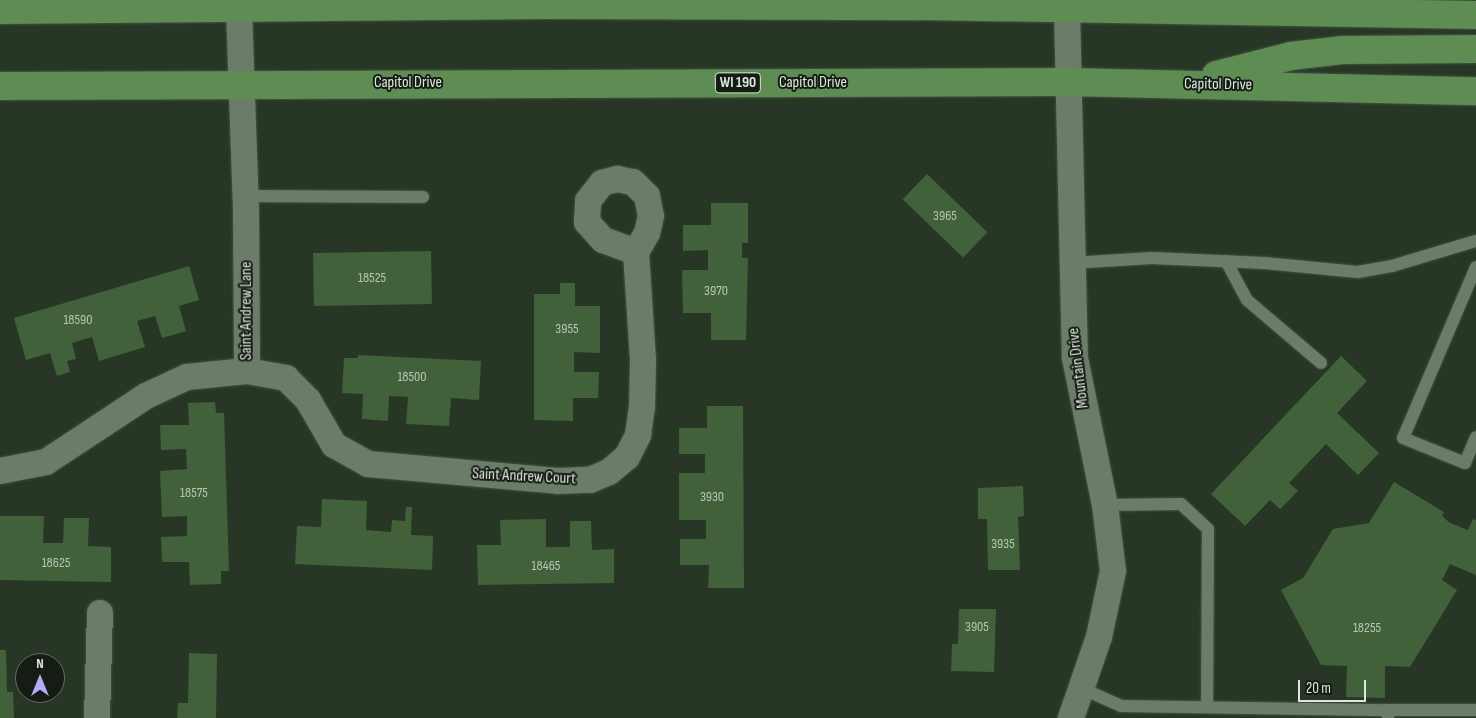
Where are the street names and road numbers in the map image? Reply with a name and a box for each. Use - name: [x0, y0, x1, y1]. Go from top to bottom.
- road number: WI 190: [714, 70, 762, 96]
- street label: Capitol Drive: [374, 73, 442, 93]
- street label: Capitol Drive: [779, 73, 847, 93]
- street label: Capitol Drive: [1184, 75, 1252, 95]
- street label: Saint Andrew Lane: [237, 262, 257, 360]
- street label: Mountain Drive: [1065, 327, 1093, 409]
- street label: Saint Andrew Court: [472, 465, 576, 489]

